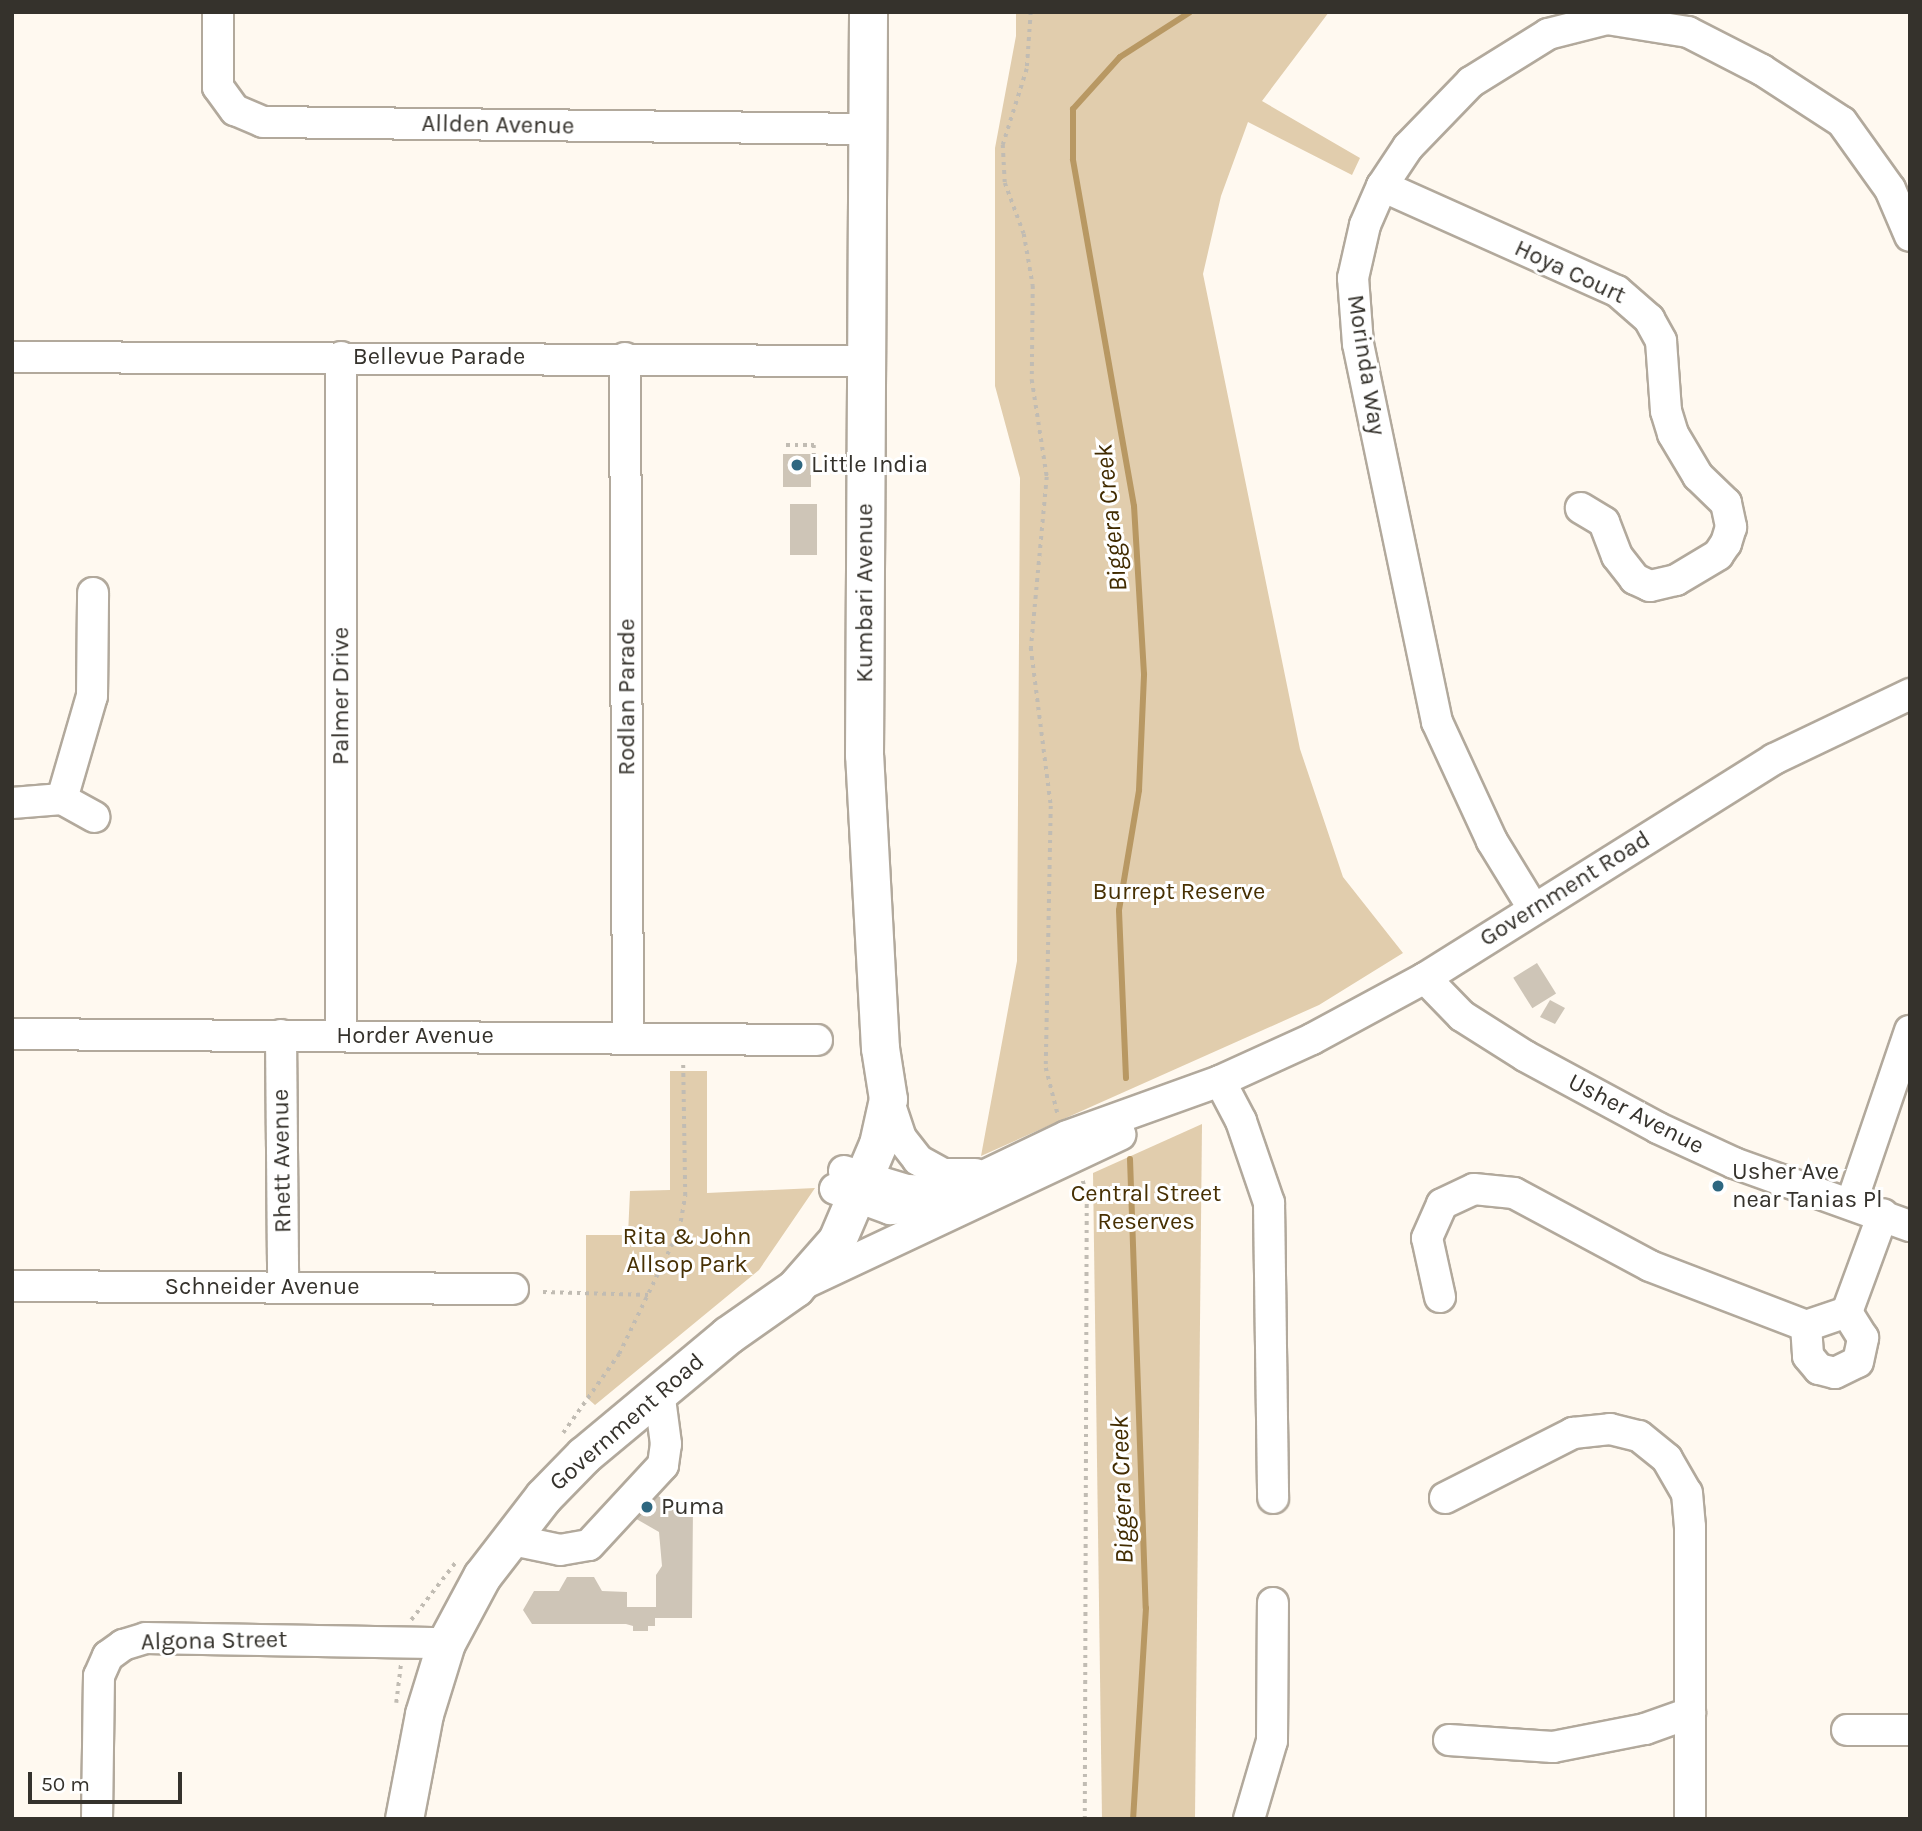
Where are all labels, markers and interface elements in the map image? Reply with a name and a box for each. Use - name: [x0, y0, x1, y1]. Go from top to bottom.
- street label: Allden Avenue: [421, 109, 575, 141]
- street label: Hoya Court: [1510, 234, 1630, 310]
- street label: Morinda Way: [1341, 293, 1391, 437]
- street label: Bellevue Parade: [353, 343, 525, 371]
- water label: Biggera Creek: [1088, 443, 1134, 593]
- place label: Little India: [811, 451, 928, 479]
- marker: Little India: [789, 457, 805, 473]
- street label: Kumbari Avenue: [851, 503, 879, 683]
- street label: Rodlan Parade: [613, 618, 641, 776]
- street label: Palmer Drive: [327, 627, 355, 765]
- street label: Government Road: [1475, 825, 1655, 953]
- park label: Burrept Reserve: [1093, 878, 1265, 906]
- street label: Horder Avenue: [336, 1022, 494, 1050]
- street label: Usher Avenue: [1563, 1067, 1709, 1161]
- street label: Rhett Avenue: [266, 1089, 298, 1233]
- place label: Usher Ave near Tanias Pl: [1732, 1158, 1883, 1214]
- marker: Usher Ave near Tanias Pl: [1710, 1178, 1726, 1194]
- park label: Central Street Reserves: [1071, 1180, 1221, 1236]
- park label: Rita & John Allsop Park: [622, 1223, 752, 1279]
- street label: Schneider Avenue: [164, 1273, 360, 1301]
- street label: Government Road: [544, 1347, 710, 1497]
- water label: Biggera Creek: [1104, 1415, 1140, 1565]
- place label: Puma: [661, 1493, 724, 1521]
- marker: Puma: [639, 1499, 655, 1515]
- street label: Algona Street: [141, 1625, 287, 1657]
- scale bar: [32, 1758, 186, 1802]
- text: 50 m: [41, 1772, 90, 1796]

